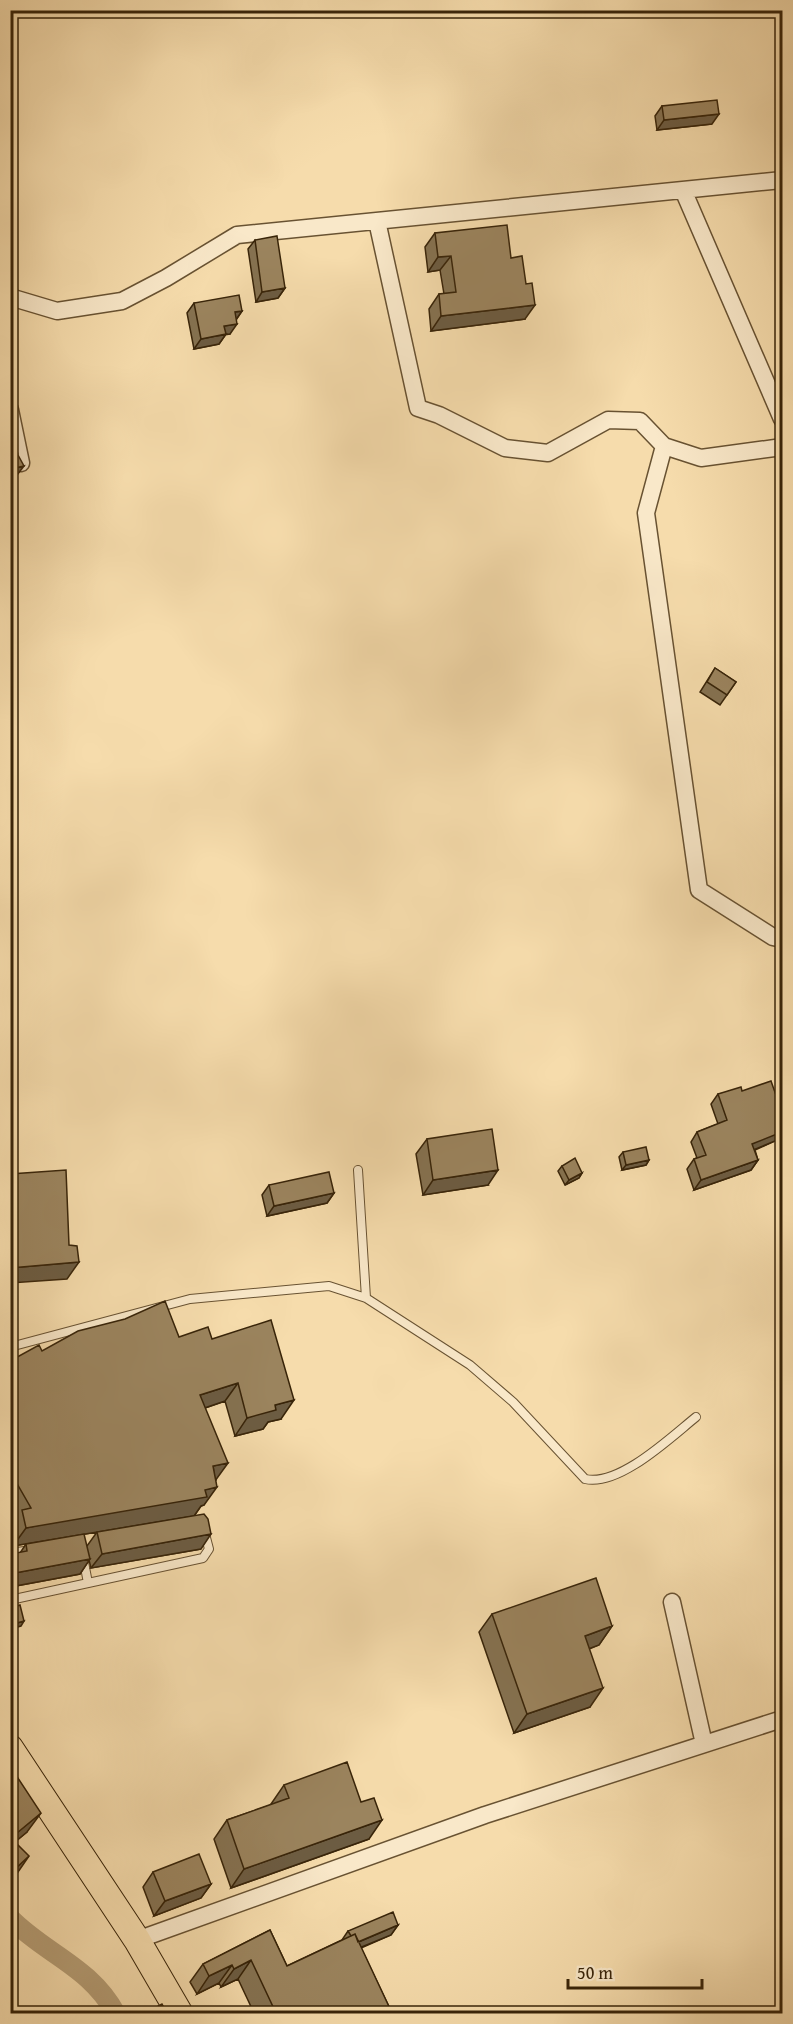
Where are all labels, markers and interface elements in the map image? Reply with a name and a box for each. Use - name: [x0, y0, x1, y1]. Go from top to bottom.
- scale bar: [568, 1952, 702, 1990]
- text: 50 m: [577, 1959, 613, 1986]

